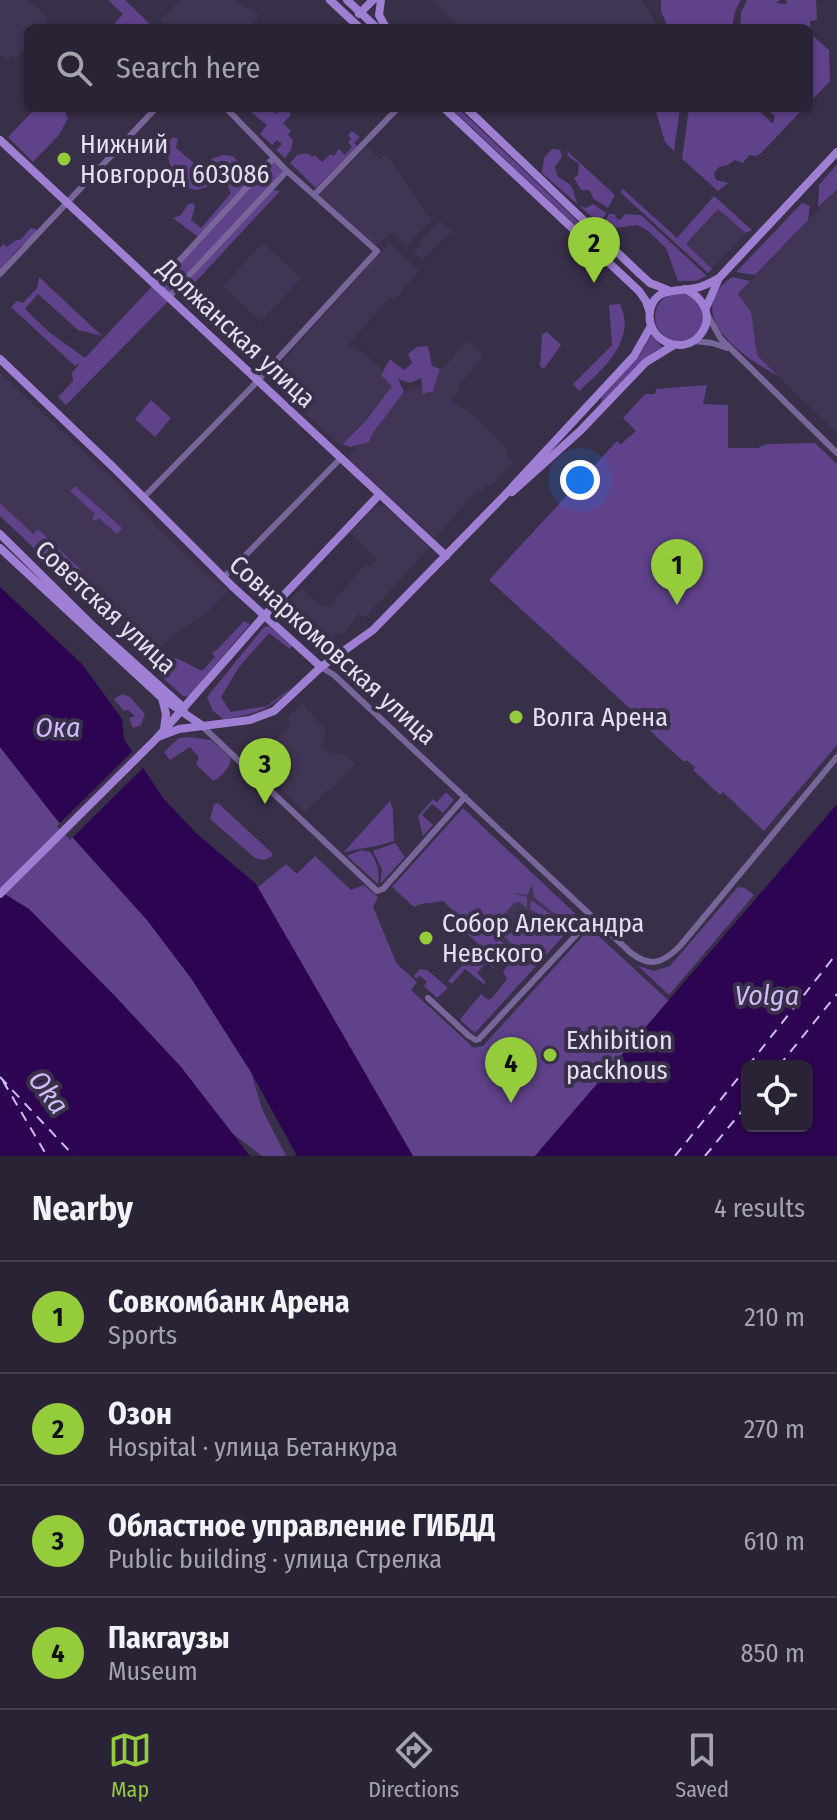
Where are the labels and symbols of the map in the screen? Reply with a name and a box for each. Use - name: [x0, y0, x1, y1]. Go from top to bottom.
- place label: Нижний Новгород 603086: [80, 129, 269, 190]
- marker: Нижний Новгород 603086: [55, 150, 73, 168]
- pin: 2: [568, 217, 620, 283]
- street label: Должанская улица: [151, 252, 322, 414]
- your location: [560, 460, 600, 500]
- street label: Советская улица: [29, 534, 183, 681]
- pin: 1: [651, 539, 703, 605]
- street label: Совнаркомовская улица: [223, 549, 443, 751]
- place label: Волга Арена: [532, 702, 668, 733]
- marker: Волга Арена: [507, 708, 525, 726]
- water label: Ока: [35, 711, 81, 744]
- pin: 3: [239, 738, 291, 804]
- place label: Собор Александра Невского: [442, 908, 644, 969]
- marker: Собор Александра Невского: [417, 929, 435, 947]
- water label: Volga: [735, 979, 799, 1012]
- place label: Exhibition packhous: [566, 1025, 673, 1086]
- pin: 4: [485, 1037, 537, 1103]
- marker: Exhibition packhous: [541, 1046, 559, 1064]
- water label: Oka: [22, 1064, 76, 1121]

